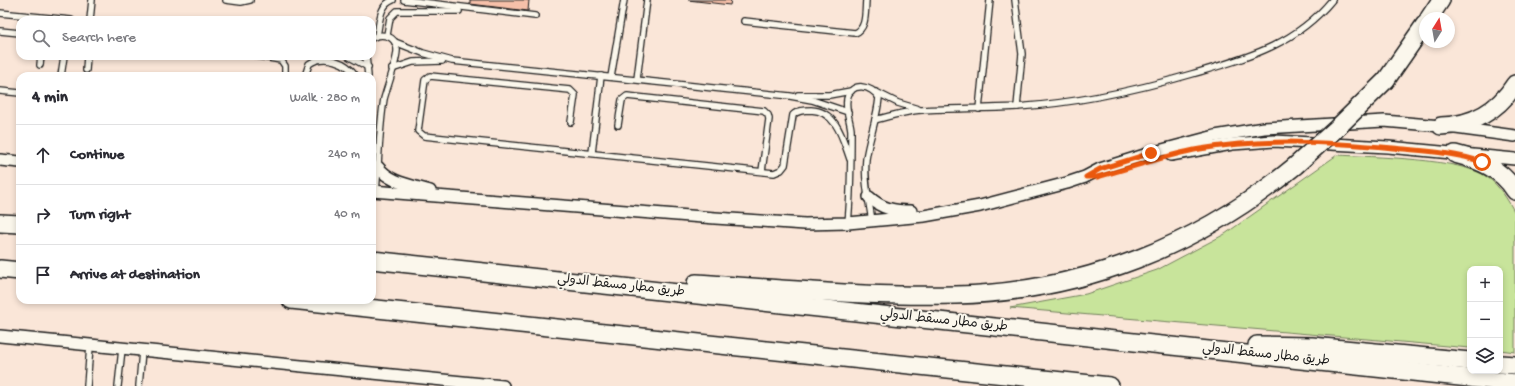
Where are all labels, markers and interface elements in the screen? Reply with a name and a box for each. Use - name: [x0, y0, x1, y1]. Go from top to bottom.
- north arrow: [1419, 12, 1455, 48]
- search box: [16, 16, 376, 60]
- icon: search: [30, 27, 52, 49]
- text: Search here: [62, 29, 136, 47]
- text: 4 min: [32, 88, 68, 108]
- text: Walk · 280 m: [290, 91, 360, 106]
- icon: ahead: [32, 144, 54, 166]
- route end: [1142, 144, 1160, 162]
- text: Continue: [70, 146, 124, 164]
- text: 240 m: [328, 147, 360, 162]
- route start: [1473, 153, 1491, 171]
- icon: right: [32, 204, 54, 226]
- text: Turn right: [70, 206, 130, 224]
- text: 40 m: [334, 207, 360, 222]
- icon: arrive: [32, 264, 54, 286]
- text: Arrive at destination: [70, 266, 200, 284]
- map controls: [1467, 266, 1503, 374]
- button: +: [1467, 266, 1503, 302]
- street label: طريق مطار مسقط الدولي: [556, 272, 686, 302]
- button: −: [1467, 302, 1503, 338]
- street label: طريق مطار مسقط الدولي: [879, 307, 1009, 337]
- button: layers: [1467, 338, 1503, 374]
- street label: طريق مطار مسقط الدولي: [1201, 341, 1331, 371]

